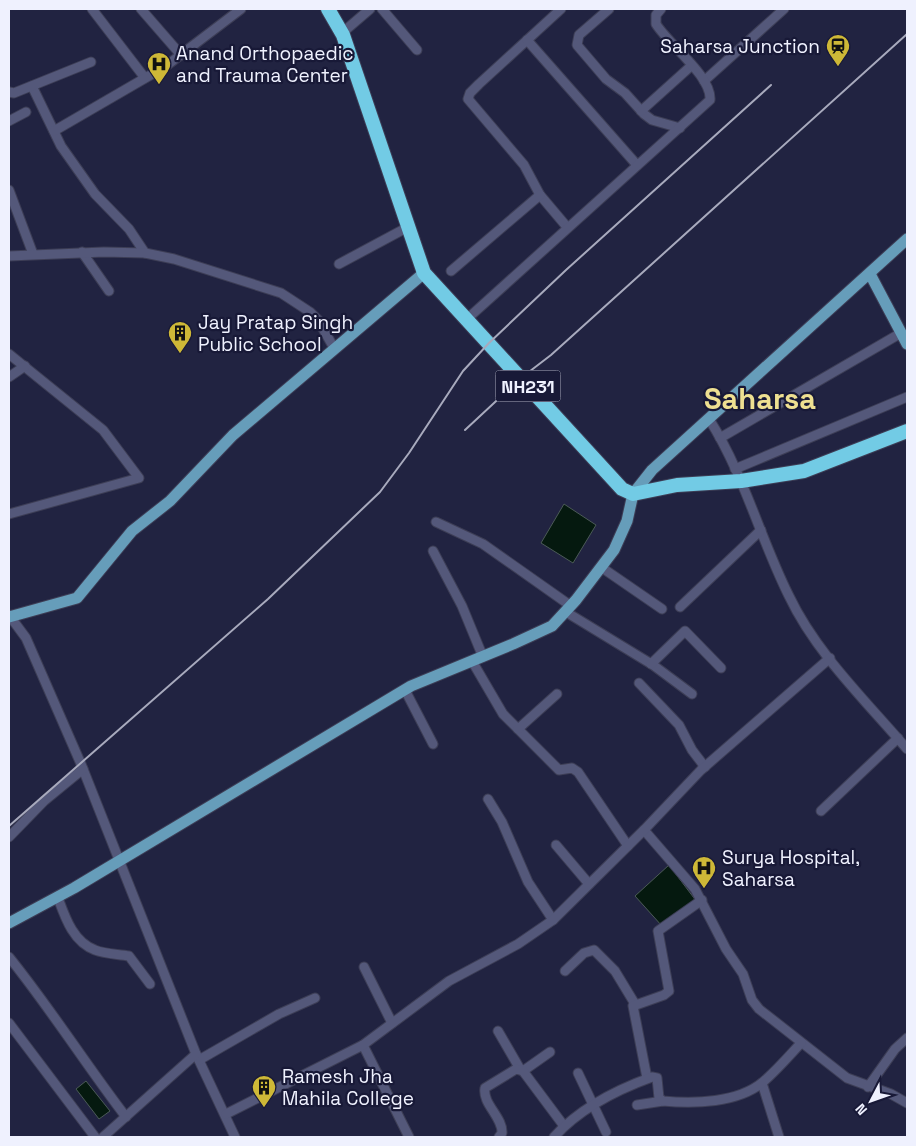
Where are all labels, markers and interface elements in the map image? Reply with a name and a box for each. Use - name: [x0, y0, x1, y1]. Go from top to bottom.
- station icon: Saharsa Junction: [825, 33, 851, 67]
- place label: Saharsa Junction: [660, 34, 820, 59]
- place label: Anand Orthopaedic and Trauma Center: [176, 41, 354, 88]
- hospital icon: Anand Orthopaedic and Trauma Center: [146, 51, 172, 85]
- place label: Jay Pratap Singh Public School: [198, 310, 353, 357]
- building icon: Jay Pratap Singh Public School: [167, 320, 193, 354]
- road number: NH231: [496, 371, 560, 402]
- district label: Saharsa: [704, 380, 816, 417]
- place label: Surya Hospital, Saharsa: [722, 845, 860, 892]
- hospital icon: Surya Hospital, Saharsa: [691, 855, 717, 889]
- place label: Ramesh Jha Mahila College: [282, 1064, 414, 1111]
- building icon: Ramesh Jha Mahila College: [251, 1074, 277, 1108]
- north arrow: [846, 1076, 896, 1126]
- text: N: [851, 1100, 871, 1119]

